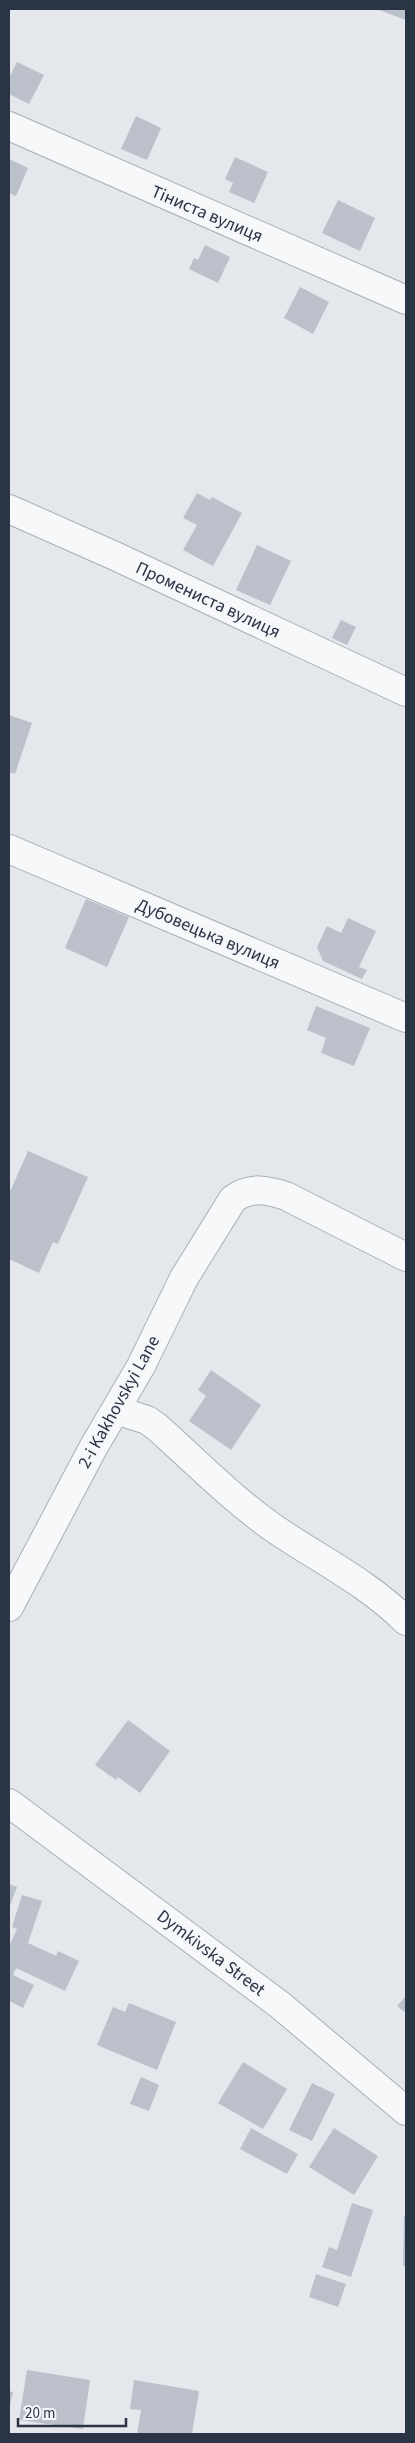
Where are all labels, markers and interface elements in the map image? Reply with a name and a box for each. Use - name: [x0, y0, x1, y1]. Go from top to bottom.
- street label: Тіниста вулиця: [147, 179, 267, 249]
- street label: Промениста вулиця: [132, 556, 284, 644]
- street label: Дубовецька вулиця: [132, 892, 284, 976]
- street label: 2-i Kakhovskyi Lane: [72, 1331, 166, 1473]
- street label: Dymkivska Street: [151, 1904, 271, 2002]
- scale bar: [18, 2396, 125, 2428]
- text: 20 m: [25, 2403, 55, 2424]

